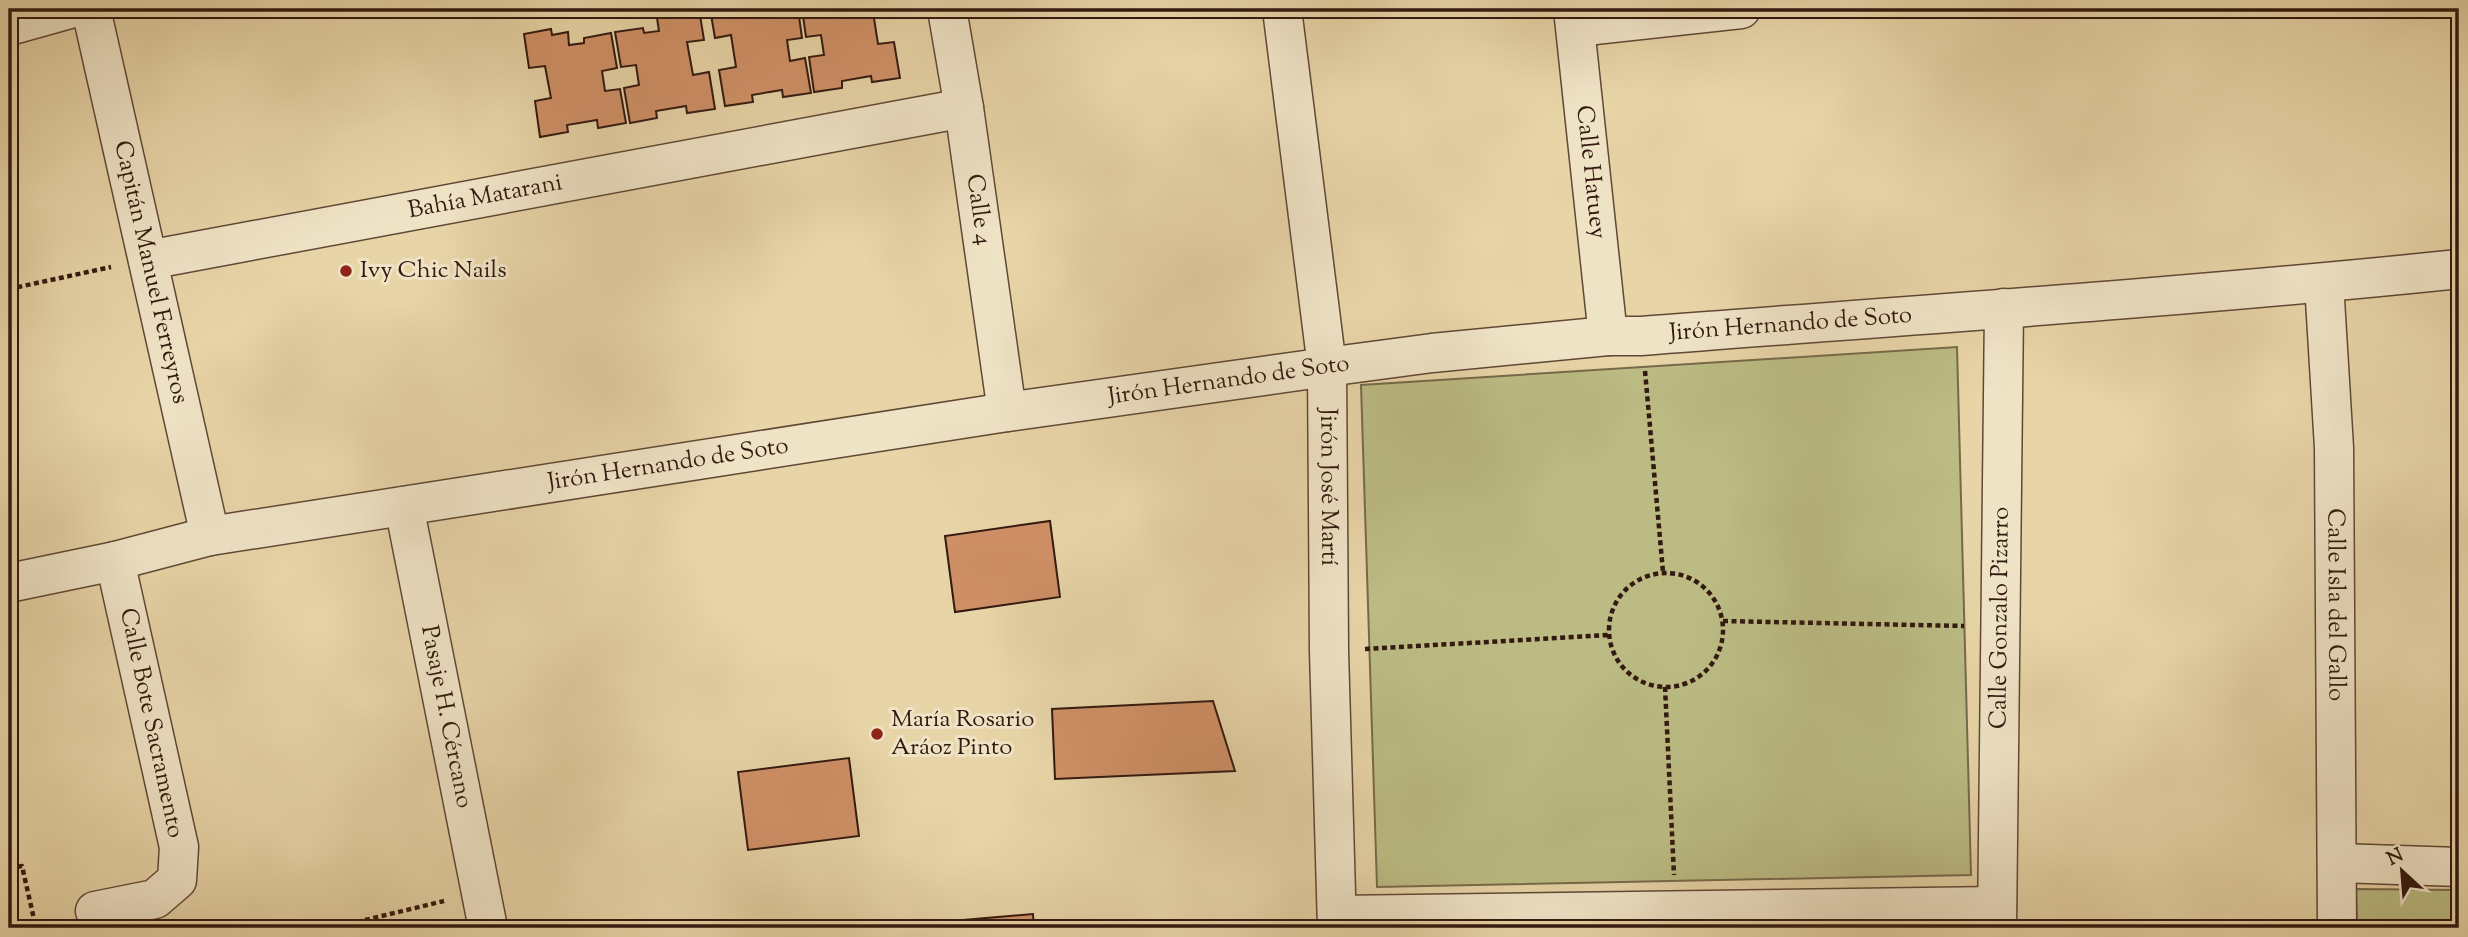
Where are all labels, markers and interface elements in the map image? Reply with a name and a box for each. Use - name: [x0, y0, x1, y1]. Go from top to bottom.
- street label: Calle Hatuey: [1566, 104, 1615, 241]
- street label: Capitán Manuel Ferreyros: [104, 138, 197, 407]
- street label: Bahía Matarani: [405, 166, 565, 228]
- street label: Calle 4: [957, 172, 1000, 247]
- place label: Ivy Chic Nails: [360, 254, 507, 288]
- marker: Ivy Chic Nails: [338, 263, 354, 279]
- street label: Jirón Hernando de Soto: [1666, 299, 1913, 351]
- street label: Jirón Hernando de Soto: [1104, 347, 1352, 415]
- street label: Jirón José Martí: [1310, 406, 1345, 566]
- street label: Jirón Hernando de Soto: [543, 429, 791, 501]
- street label: Calle Gonzalo Pizarro: [1982, 507, 2019, 729]
- street label: Calle Isla del Gallo: [2317, 508, 2353, 701]
- street label: Calle Bote Sacramento: [110, 605, 192, 841]
- street label: Pasaje H. Cércano: [411, 623, 481, 811]
- place label: María Rosario Aráoz Pinto: [891, 703, 1034, 765]
- marker: María Rosario Aráoz Pinto: [869, 726, 885, 742]
- north arrow: [2366, 836, 2436, 906]
- text: N: [2383, 843, 2408, 873]

